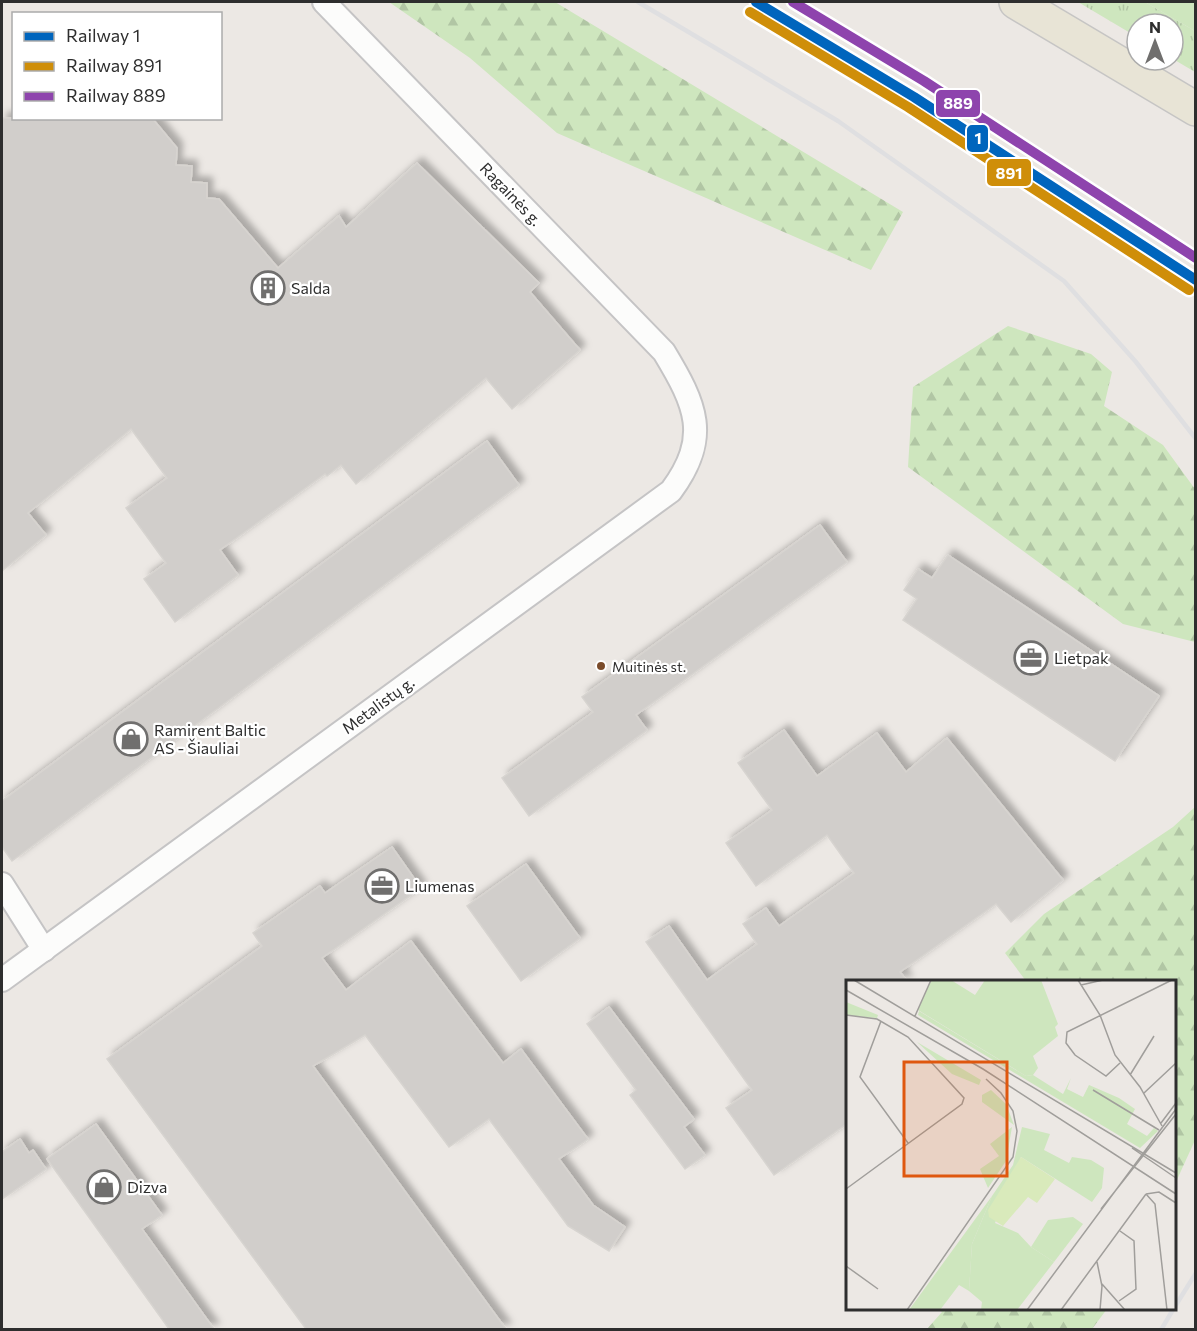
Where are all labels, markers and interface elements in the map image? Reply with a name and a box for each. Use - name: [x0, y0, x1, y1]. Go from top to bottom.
- legend: [12, 12, 222, 120]
- north arrow: [1125, 12, 1185, 72]
- text: N: [1149, 17, 1161, 36]
- text: Railway 1: [66, 24, 141, 46]
- text: Railway 891: [66, 54, 162, 76]
- text: Railway 889: [66, 84, 166, 106]
- line badge: 889: [935, 89, 981, 118]
- text: 889: [943, 93, 973, 112]
- line badge: 1: [966, 124, 989, 153]
- text: 1: [974, 128, 982, 147]
- street label: Ragainės g.: [477, 158, 546, 229]
- line badge: 891: [986, 158, 1032, 187]
- text: 891: [995, 163, 1023, 182]
- building icon: Salda: [250, 270, 286, 306]
- place label: Salda: [291, 278, 330, 297]
- office icon: Lietpak: [1013, 640, 1049, 676]
- place label: Lietpak: [1054, 648, 1109, 667]
- place label: Muitinės st.: [612, 658, 686, 675]
- marker: Muitinės st.: [595, 660, 607, 672]
- street label: Metalistų g.: [338, 672, 418, 737]
- place label: Ramirent Baltic AS - Šiauliai: [154, 720, 266, 757]
- shop icon: Ramirent Baltic AS - Šiauliai: [113, 721, 149, 757]
- office icon: Liumenas: [364, 868, 400, 904]
- place label: Liumenas: [405, 876, 474, 895]
- inset map: [846, 980, 1176, 1310]
- shop icon: Dizva: [86, 1169, 122, 1205]
- place label: Dizva: [127, 1177, 167, 1196]

